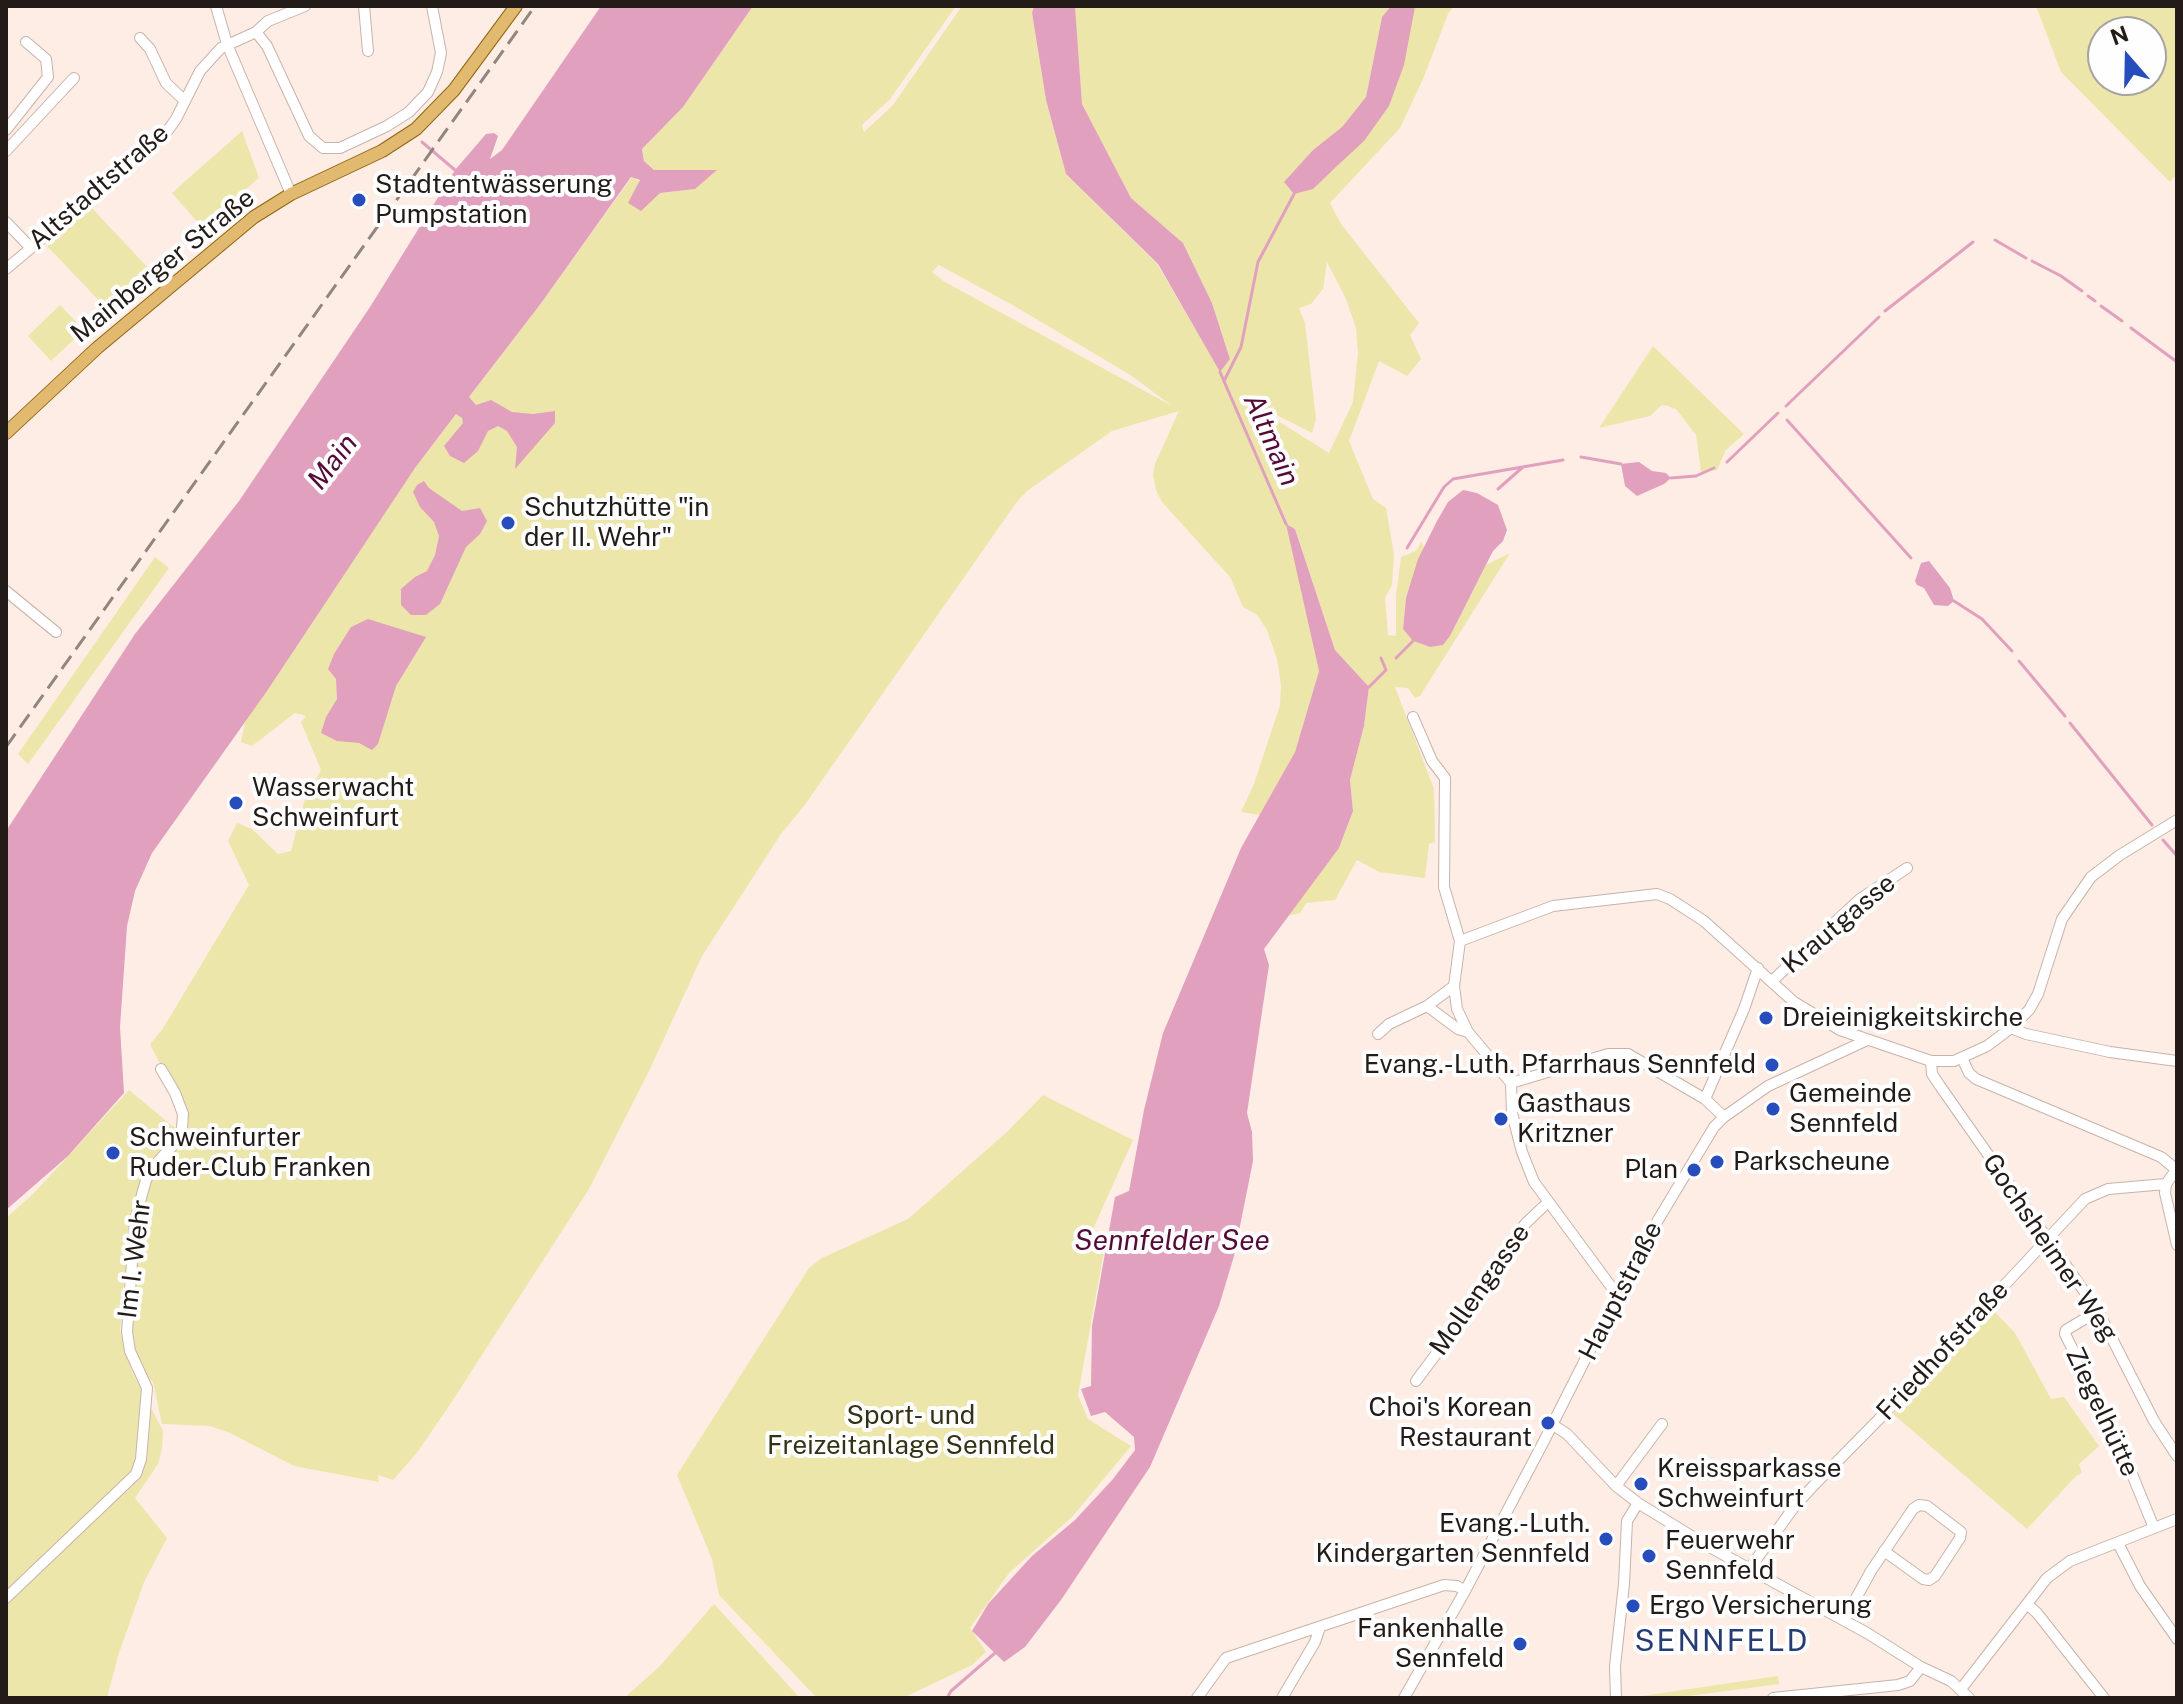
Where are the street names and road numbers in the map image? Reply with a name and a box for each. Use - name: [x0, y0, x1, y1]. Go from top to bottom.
- street label: Altstadtstraße: [23, 118, 175, 256]
- street label: Mainberger Straße: [65, 182, 261, 350]
- street label: Krautgasse: [1776, 868, 1902, 980]
- street label: Gochsheimer Weg: [1975, 1148, 2125, 1348]
- street label: Im I. Wehr: [112, 1198, 158, 1320]
- street label: Hauptstraße: [1573, 1216, 1669, 1366]
- street label: Mollengasse: [1423, 1218, 1537, 1362]
- street label: Friedhofstraße: [1871, 1275, 2015, 1427]
- street label: Ziegelhütte: [2059, 1342, 2145, 1482]

